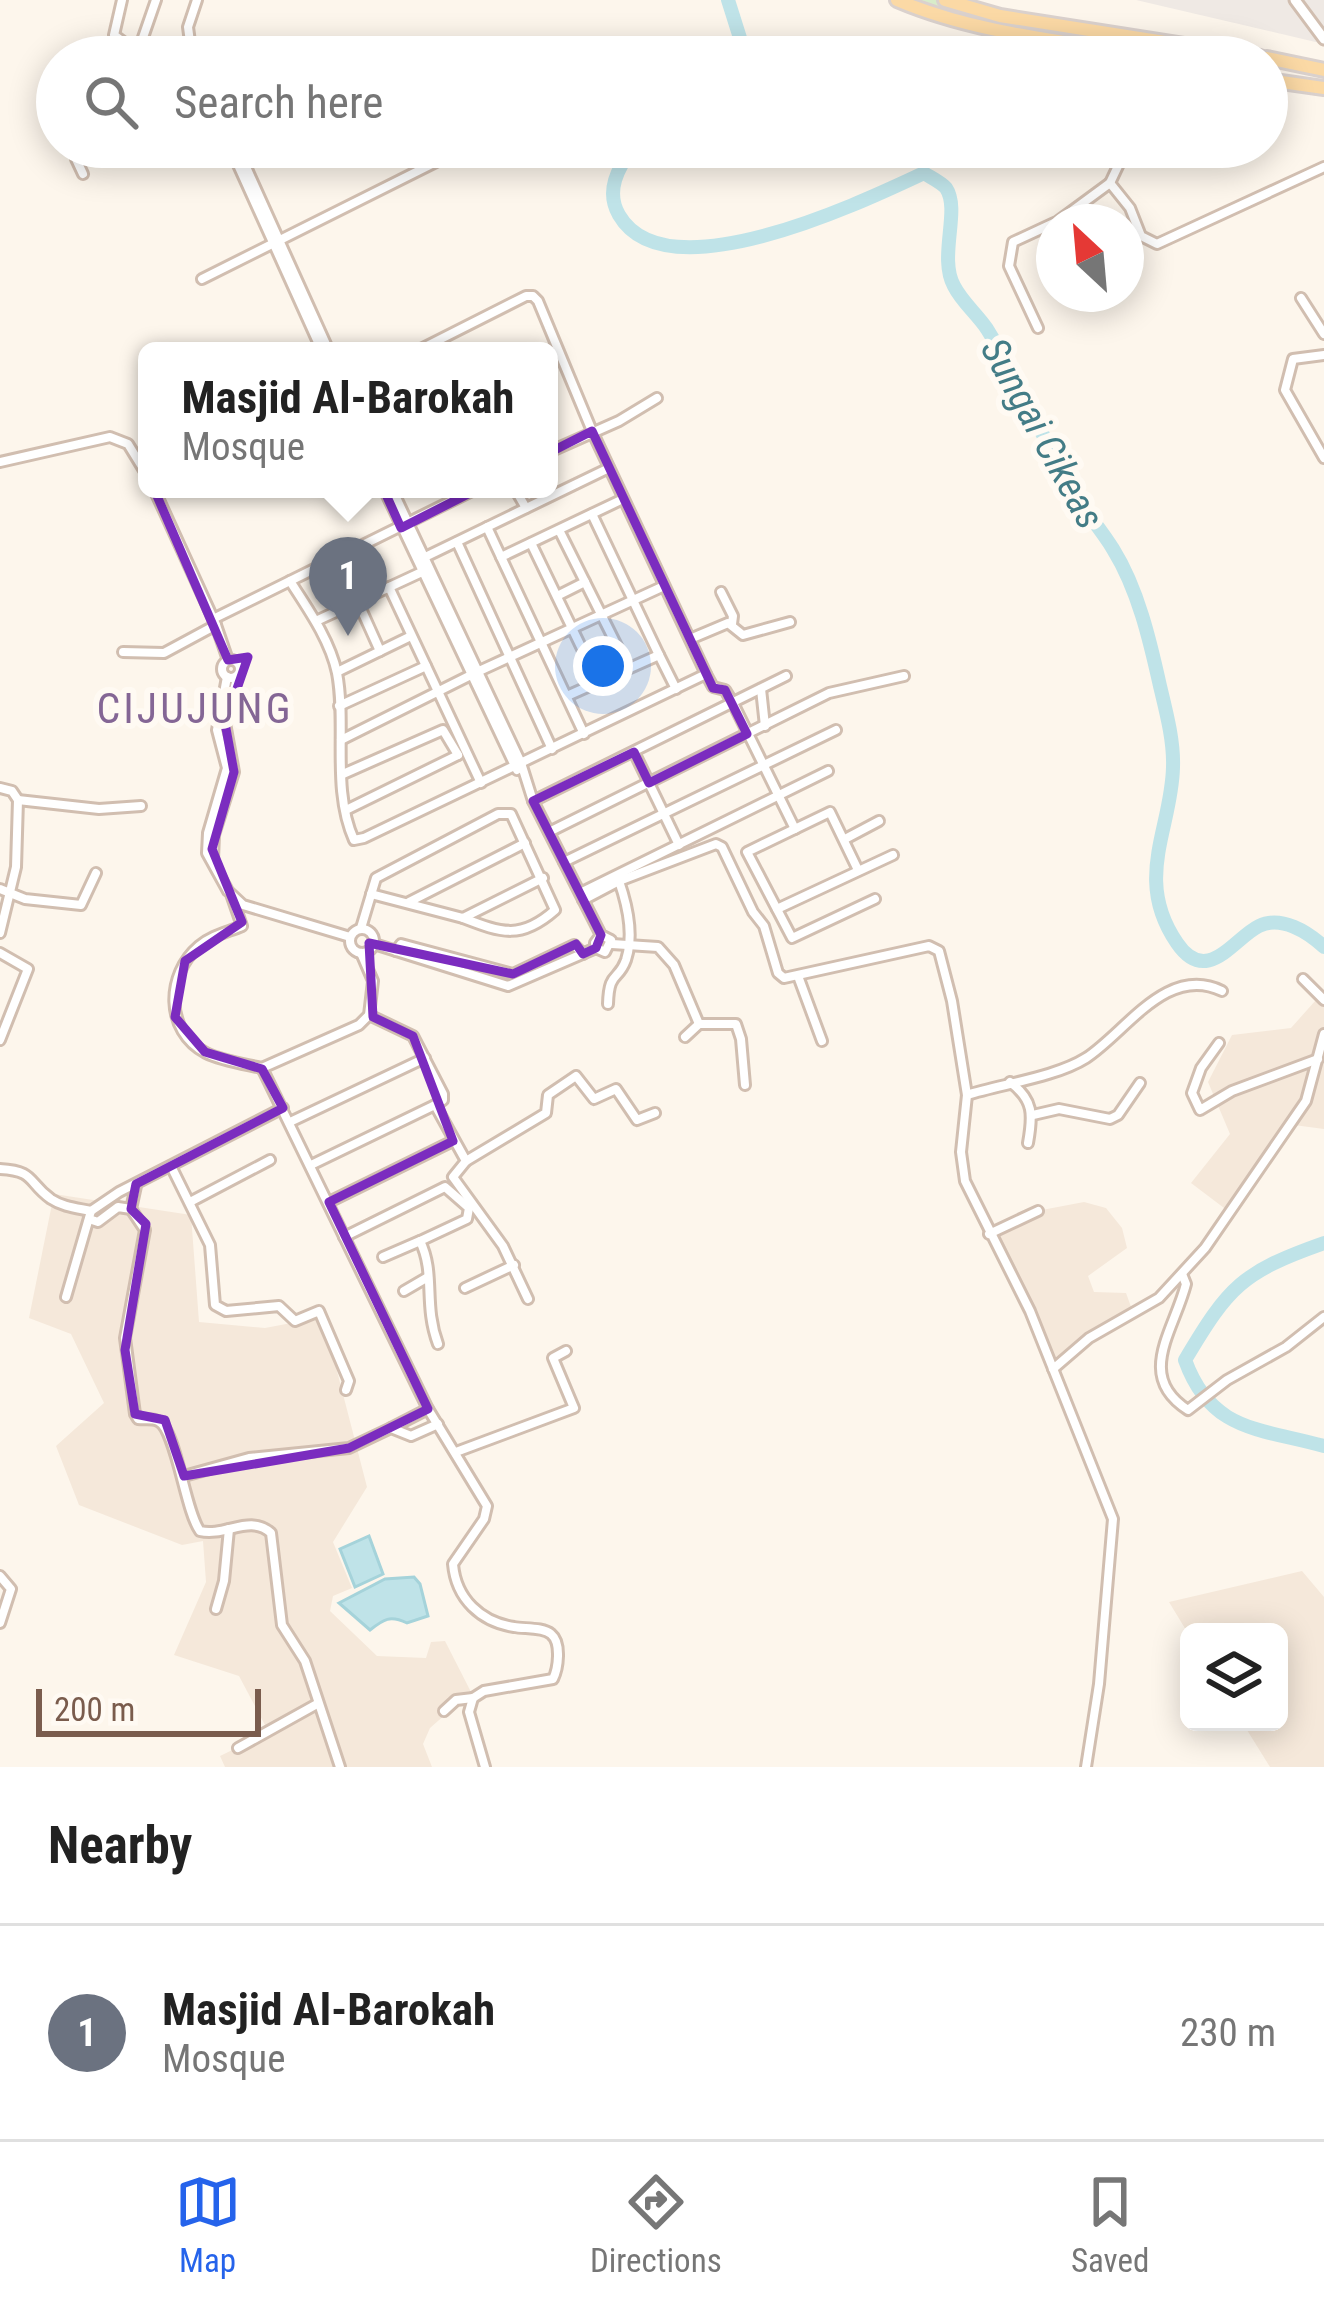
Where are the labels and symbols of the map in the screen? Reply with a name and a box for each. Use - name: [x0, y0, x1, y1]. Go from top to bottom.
- north arrow: [1036, 204, 1144, 312]
- water label: Sungai Cikeas: [971, 330, 1113, 537]
- pin: 1: [309, 537, 387, 636]
- your location: [573, 636, 633, 696]
- district label: CIJUJUNG: [97, 684, 293, 733]
- scale bar: [36, 1683, 261, 1736]

